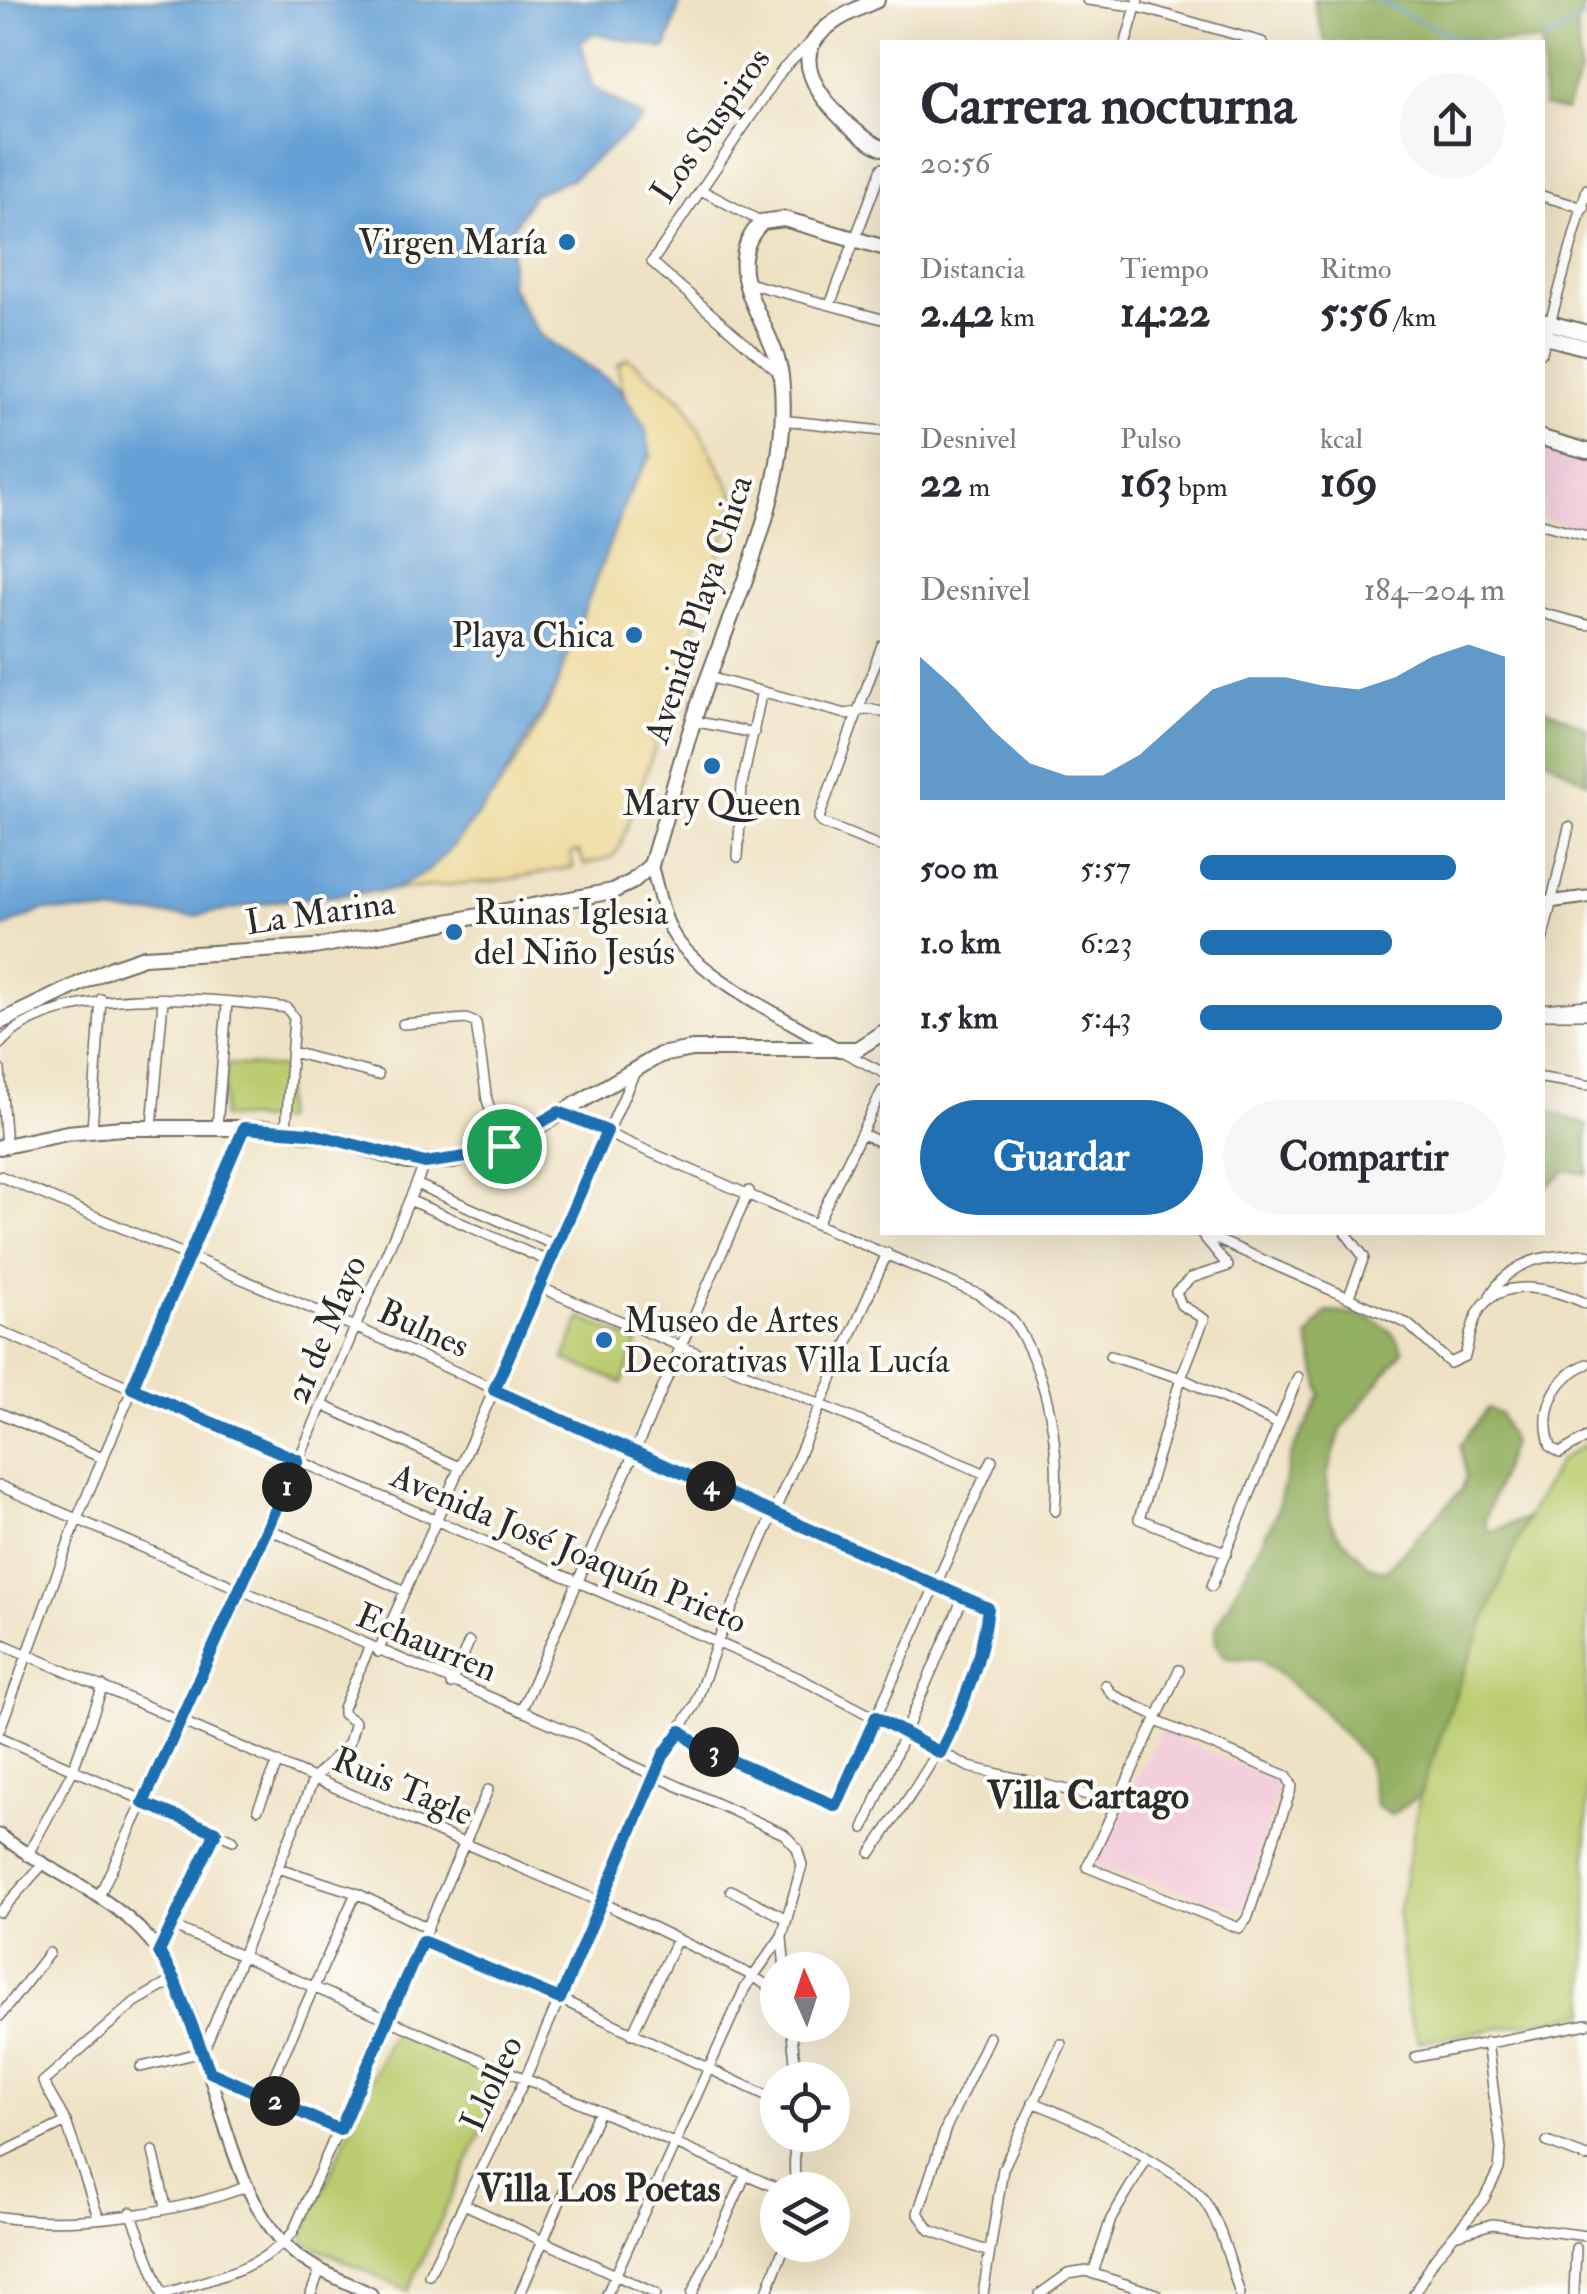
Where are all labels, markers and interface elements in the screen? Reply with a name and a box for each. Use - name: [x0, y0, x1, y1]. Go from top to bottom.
- street label: Los Suspiros: [641, 39, 780, 212]
- text: Carrera nocturna: [920, 71, 1296, 140]
- button: share: [1400, 73, 1505, 178]
- text: 20:56: [920, 143, 991, 183]
- place label: Virgen María: [358, 221, 548, 265]
- marker: Virgen María: [556, 231, 578, 253]
- text: Distancia: [920, 252, 1025, 287]
- text: Tiempo: [1120, 252, 1209, 287]
- text: Ritmo: [1320, 252, 1392, 287]
- text: 2.42: [920, 287, 994, 339]
- text: 14:22: [1120, 287, 1211, 339]
- text: 5:56: [1320, 287, 1388, 339]
- text: km: [994, 300, 1035, 335]
- text: /km: [1388, 300, 1437, 335]
- text: Desnivel: [920, 422, 1017, 457]
- text: Pulso: [1120, 422, 1181, 457]
- text: kcal: [1320, 422, 1363, 457]
- text: 22: [920, 457, 963, 509]
- text: 163: [1120, 457, 1172, 509]
- text: 169: [1320, 457, 1377, 509]
- street label: Avenida Playa Chica: [635, 469, 763, 750]
- text: m: [963, 470, 990, 505]
- text: bpm: [1172, 470, 1228, 505]
- text: Desnivel: [920, 570, 1030, 610]
- text: 184–204 m: [1364, 570, 1505, 610]
- place label: Playa Chica: [452, 614, 615, 658]
- marker: Playa Chica: [623, 624, 645, 646]
- marker: Mary Queen: [701, 755, 723, 777]
- place label: Mary Queen: [623, 782, 801, 826]
- text: 500 m: [920, 848, 998, 888]
- text: 5:57: [1080, 848, 1131, 888]
- street label: La Marina: [243, 881, 398, 945]
- place label: Ruinas Iglesia del Niño Jesús: [474, 891, 675, 975]
- marker: Ruinas Iglesia del Niño Jesús: [443, 921, 465, 943]
- text: 1.0 km: [920, 923, 1001, 963]
- text: 6:23: [1080, 923, 1133, 963]
- text: 1.5 km: [920, 998, 998, 1038]
- text: 5:43: [1080, 998, 1132, 1038]
- button: Guardar: [920, 1100, 1203, 1215]
- button: Compartir: [1223, 1100, 1505, 1215]
- pin: [462, 1104, 547, 1189]
- icon: arrive: [477, 1119, 532, 1174]
- street label: 21 de Mayo: [275, 1249, 377, 1410]
- street label: Bulnes: [371, 1290, 476, 1368]
- place label: Museo de Artes Decorativas Villa Lucía: [624, 1299, 950, 1383]
- marker: Museo de Artes Decorativas Villa Lucía: [593, 1329, 615, 1351]
- street label: Avenida José Joaquín Prieto: [383, 1454, 753, 1644]
- pin: 4: [686, 1461, 736, 1511]
- pin: 1: [262, 1462, 312, 1512]
- text: 4: [703, 1468, 719, 1503]
- text: 1: [282, 1469, 292, 1504]
- street label: Echaurren: [350, 1594, 504, 1692]
- pin: 3: [689, 1727, 739, 1777]
- text: 3: [709, 1734, 719, 1769]
- street label: Ruis Tagle: [326, 1738, 480, 1836]
- district label: Villa Cartago: [987, 1772, 1189, 1820]
- north arrow: [760, 1952, 850, 2042]
- map controls: [760, 1952, 850, 2262]
- street label: Llolleo: [451, 2029, 533, 2138]
- button: locate: [760, 2062, 850, 2152]
- pin: 2: [250, 2076, 300, 2126]
- text: 2: [268, 2083, 282, 2118]
- district label: Villa Los Poetas: [477, 2165, 721, 2213]
- button: layers: [760, 2172, 850, 2262]

